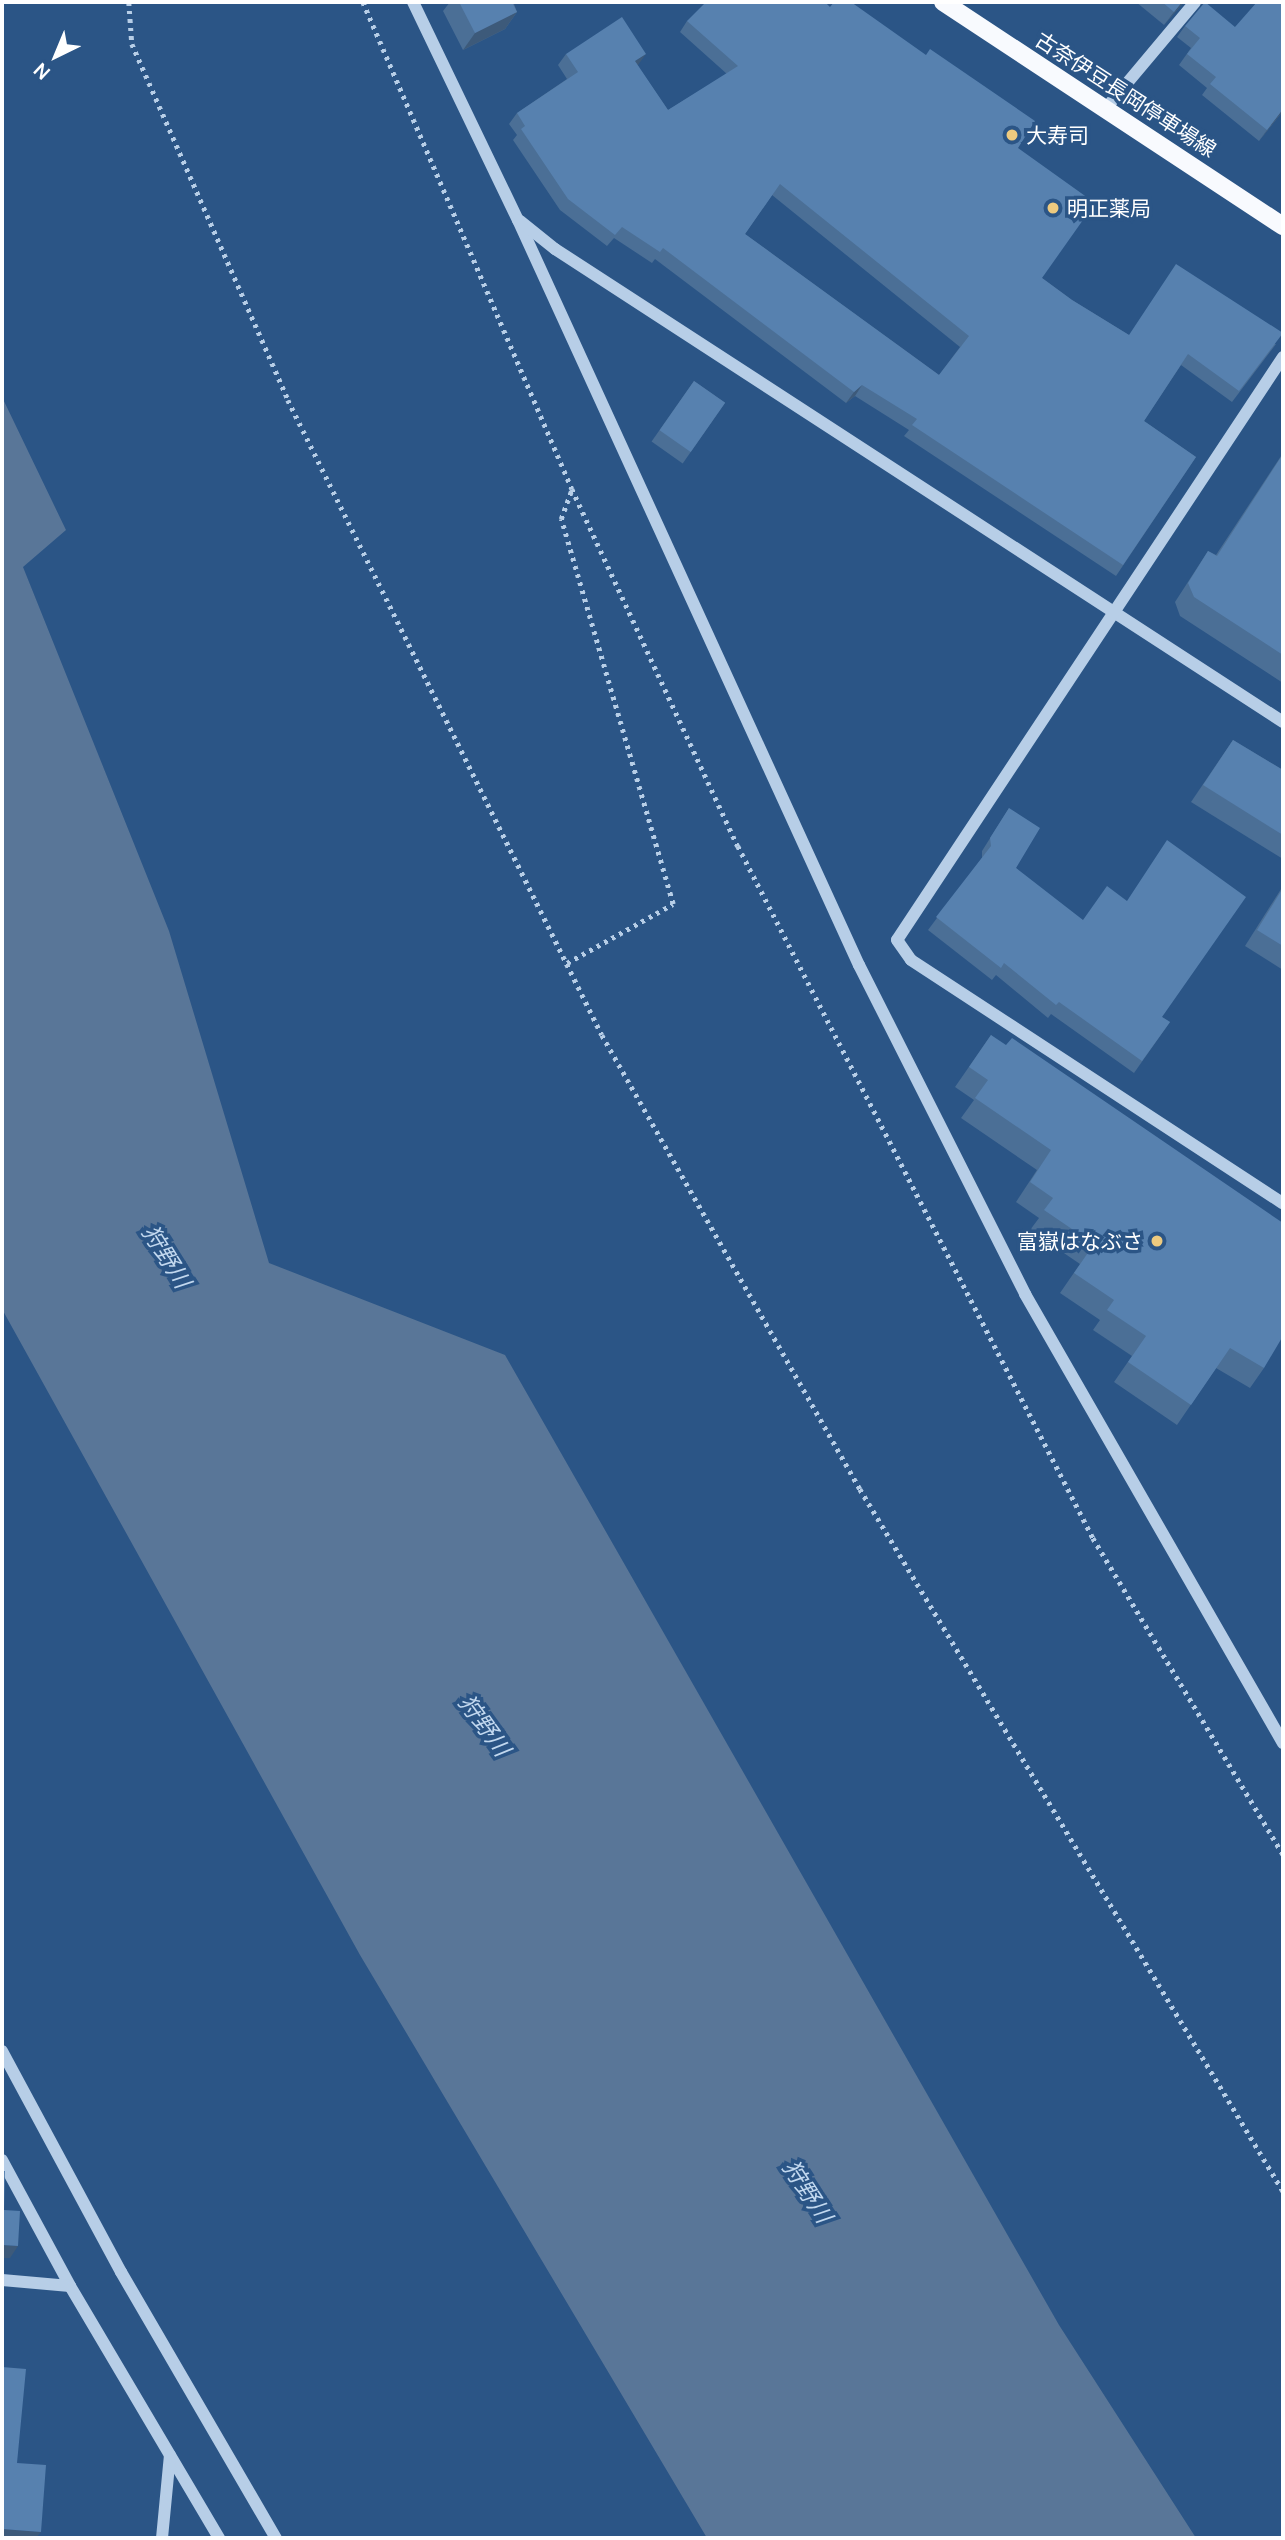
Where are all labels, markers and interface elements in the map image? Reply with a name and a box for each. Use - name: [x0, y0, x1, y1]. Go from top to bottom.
- north arrow: [21, 21, 91, 91]
- street label: 古奈伊豆長岡停車場線: [1031, 26, 1221, 162]
- text: N: [28, 57, 56, 86]
- place label: 大寿司: [1026, 122, 1089, 148]
- marker: 大寿司: [1004, 127, 1020, 143]
- place label: 明正薬局: [1067, 195, 1151, 221]
- marker: 明正薬局: [1045, 200, 1061, 216]
- water label: 狩野川: [137, 1219, 197, 1293]
- place label: 富嶽はなぶさ: [1017, 1228, 1143, 1254]
- marker: 富嶽はなぶさ: [1149, 1233, 1165, 1249]
- water label: 狩野川: [454, 1689, 516, 1761]
- water label: 狩野川: [778, 2155, 838, 2227]

